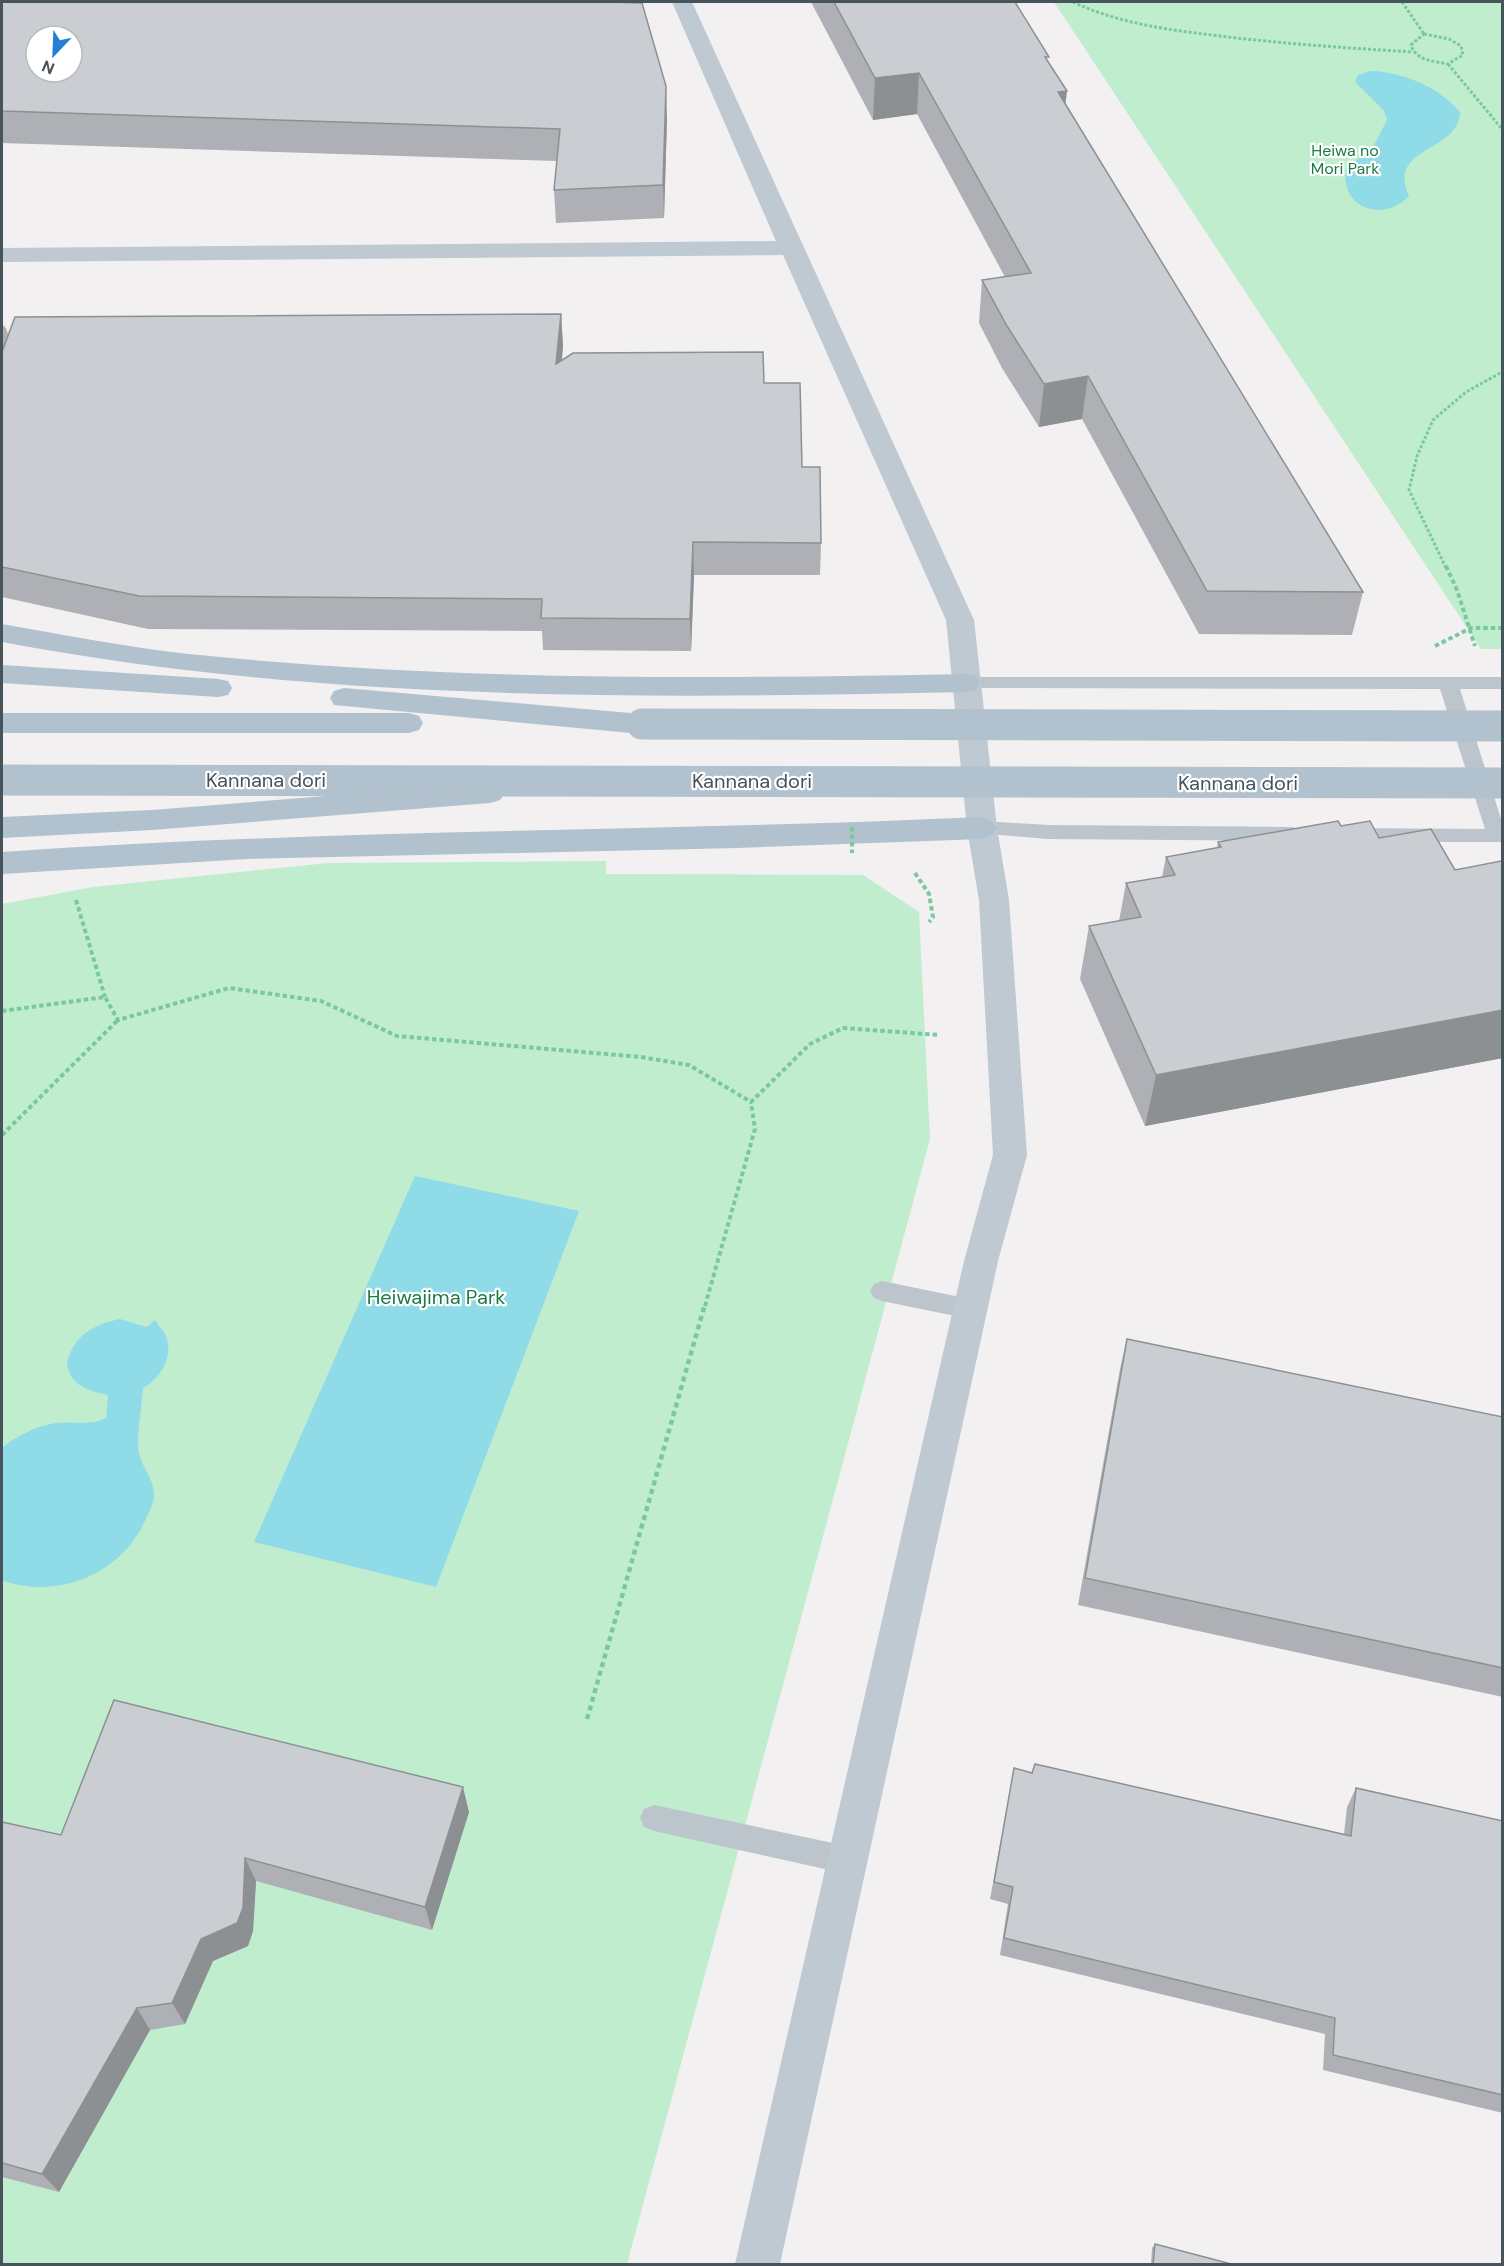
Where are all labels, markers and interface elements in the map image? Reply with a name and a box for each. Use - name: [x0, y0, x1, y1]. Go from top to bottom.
- north arrow: [24, 24, 84, 84]
- text: N: [39, 55, 58, 79]
- park label: Heiwa no Mori Park: [1311, 140, 1379, 179]
- street label: Kannana dori: [206, 767, 326, 793]
- street label: Kannana dori: [692, 768, 812, 794]
- street label: Kannana dori: [1178, 770, 1298, 796]
- park label: Heiwajima Park: [367, 1284, 505, 1310]

